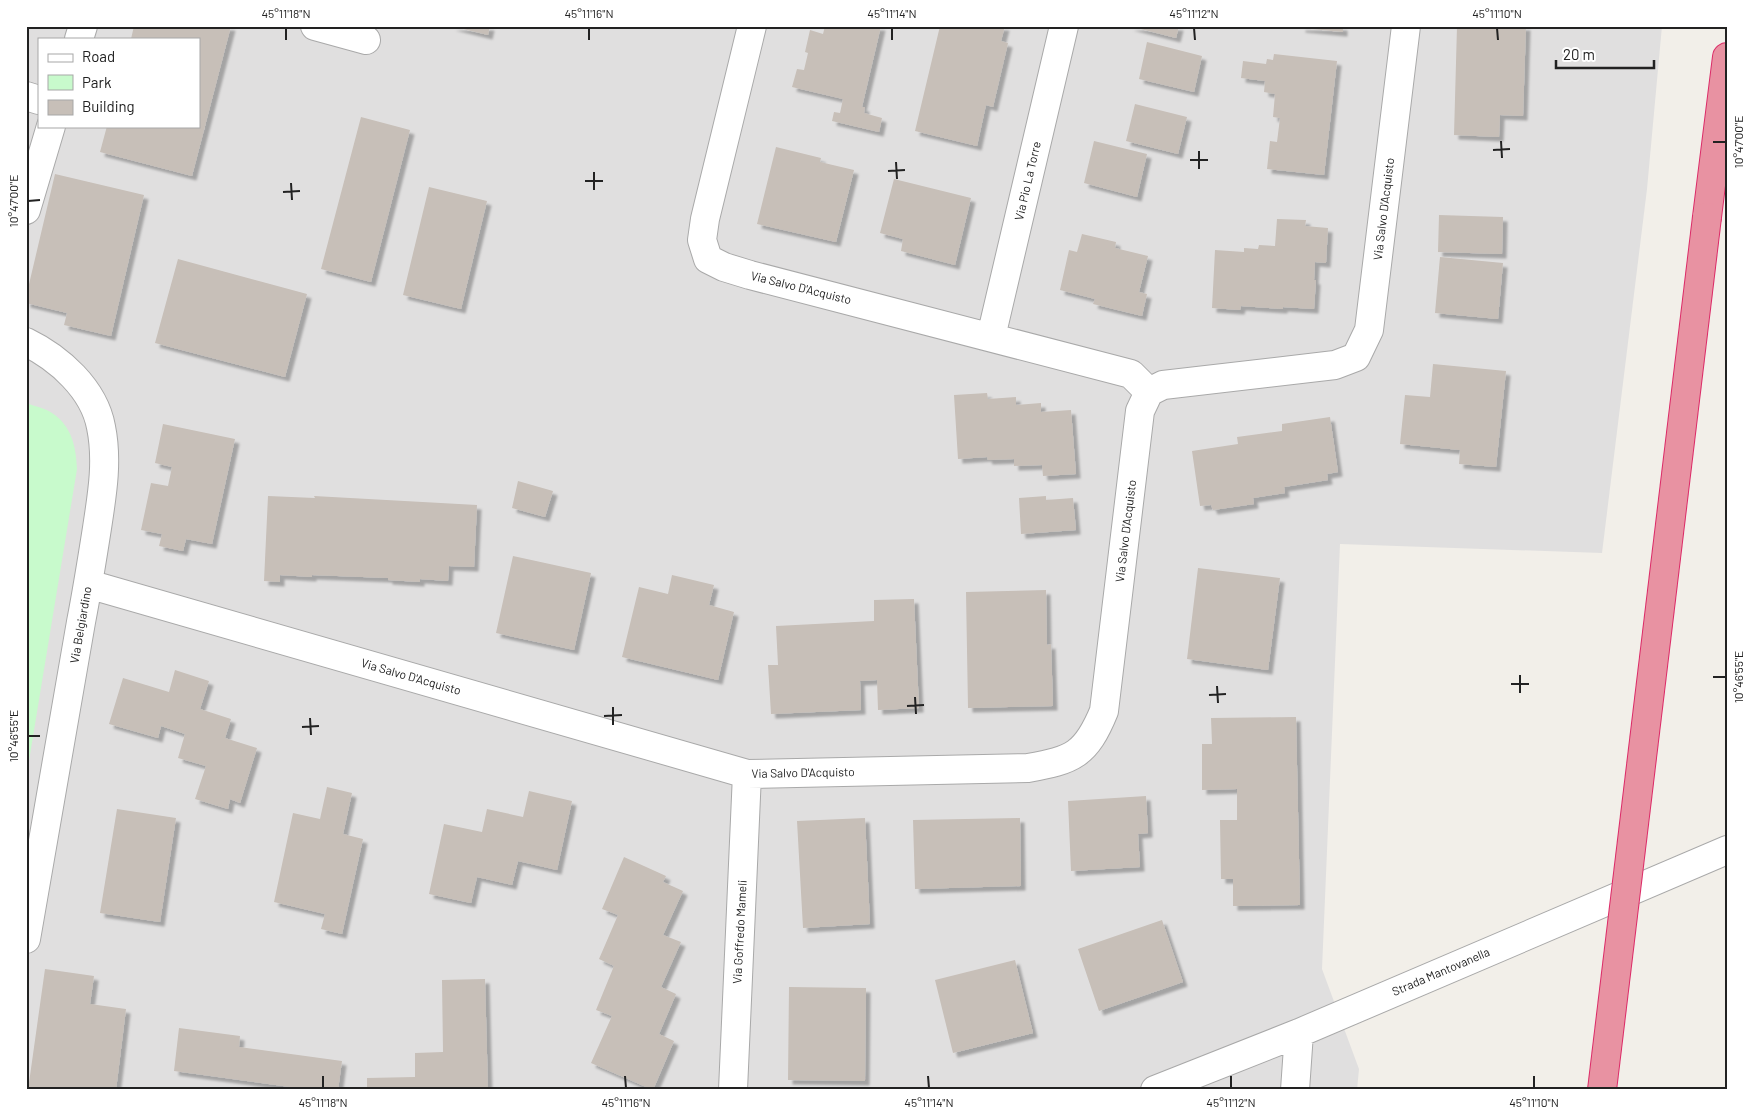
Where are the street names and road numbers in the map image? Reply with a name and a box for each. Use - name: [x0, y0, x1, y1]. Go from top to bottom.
- street label: Via Pio La Torre: [1011, 140, 1043, 222]
- street label: Via Salvo D'Acquisto: [1370, 157, 1396, 261]
- street label: Via Salvo D'Acquisto: [749, 268, 853, 306]
- street label: Via Salvo D'Acquisto: [1112, 479, 1138, 583]
- street label: Via Belgiardino: [66, 585, 94, 664]
- street label: Via Salvo D'Acquisto: [360, 655, 463, 697]
- street label: Via Salvo D'Acquisto: [751, 764, 855, 780]
- street label: Via Goffredo Mameli: [729, 880, 749, 984]
- street label: Strada Mantovanella: [1390, 944, 1492, 998]

